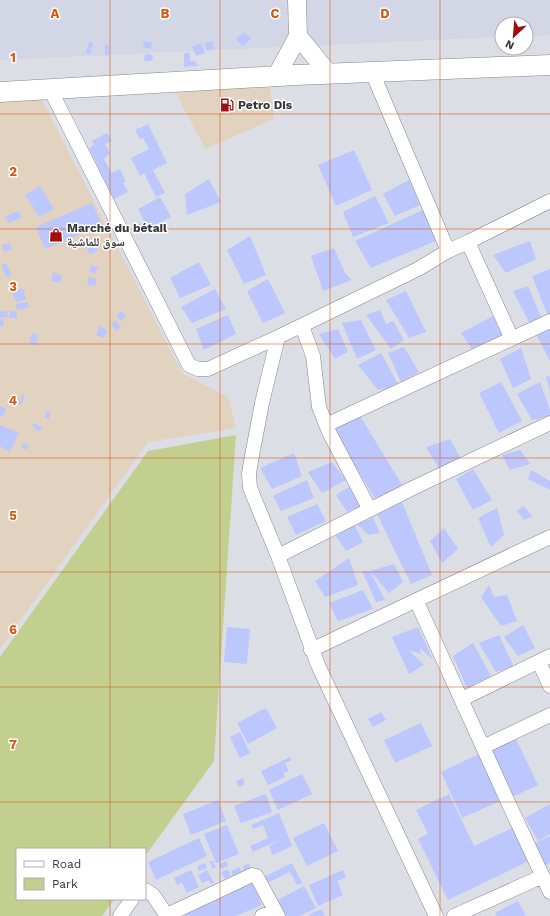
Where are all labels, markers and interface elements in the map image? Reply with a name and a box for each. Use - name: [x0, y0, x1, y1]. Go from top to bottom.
- text: A: [51, 6, 60, 21]
- text: B: [161, 6, 170, 21]
- text: C: [271, 6, 280, 21]
- text: D: [380, 6, 390, 21]
- north arrow: [494, 16, 534, 56]
- text: N: [503, 37, 516, 52]
- text: 1: [10, 50, 16, 65]
- fuel station icon: Petro Dis: [219, 97, 235, 113]
- place label: Petro Dis: [238, 98, 293, 112]
- text: 2: [9, 164, 17, 179]
- place label: Marché du bétail سوق للماشية: [67, 221, 167, 250]
- shop icon: Marché du bétail سوق للماشية: [48, 227, 64, 243]
- text: 3: [9, 279, 17, 294]
- text: 4: [9, 393, 18, 408]
- text: 5: [9, 508, 17, 523]
- text: 6: [9, 622, 17, 637]
- text: 7: [9, 737, 17, 752]
- legend: [16, 848, 146, 900]
- text: Road: [52, 857, 81, 871]
- text: Park: [52, 877, 78, 891]

